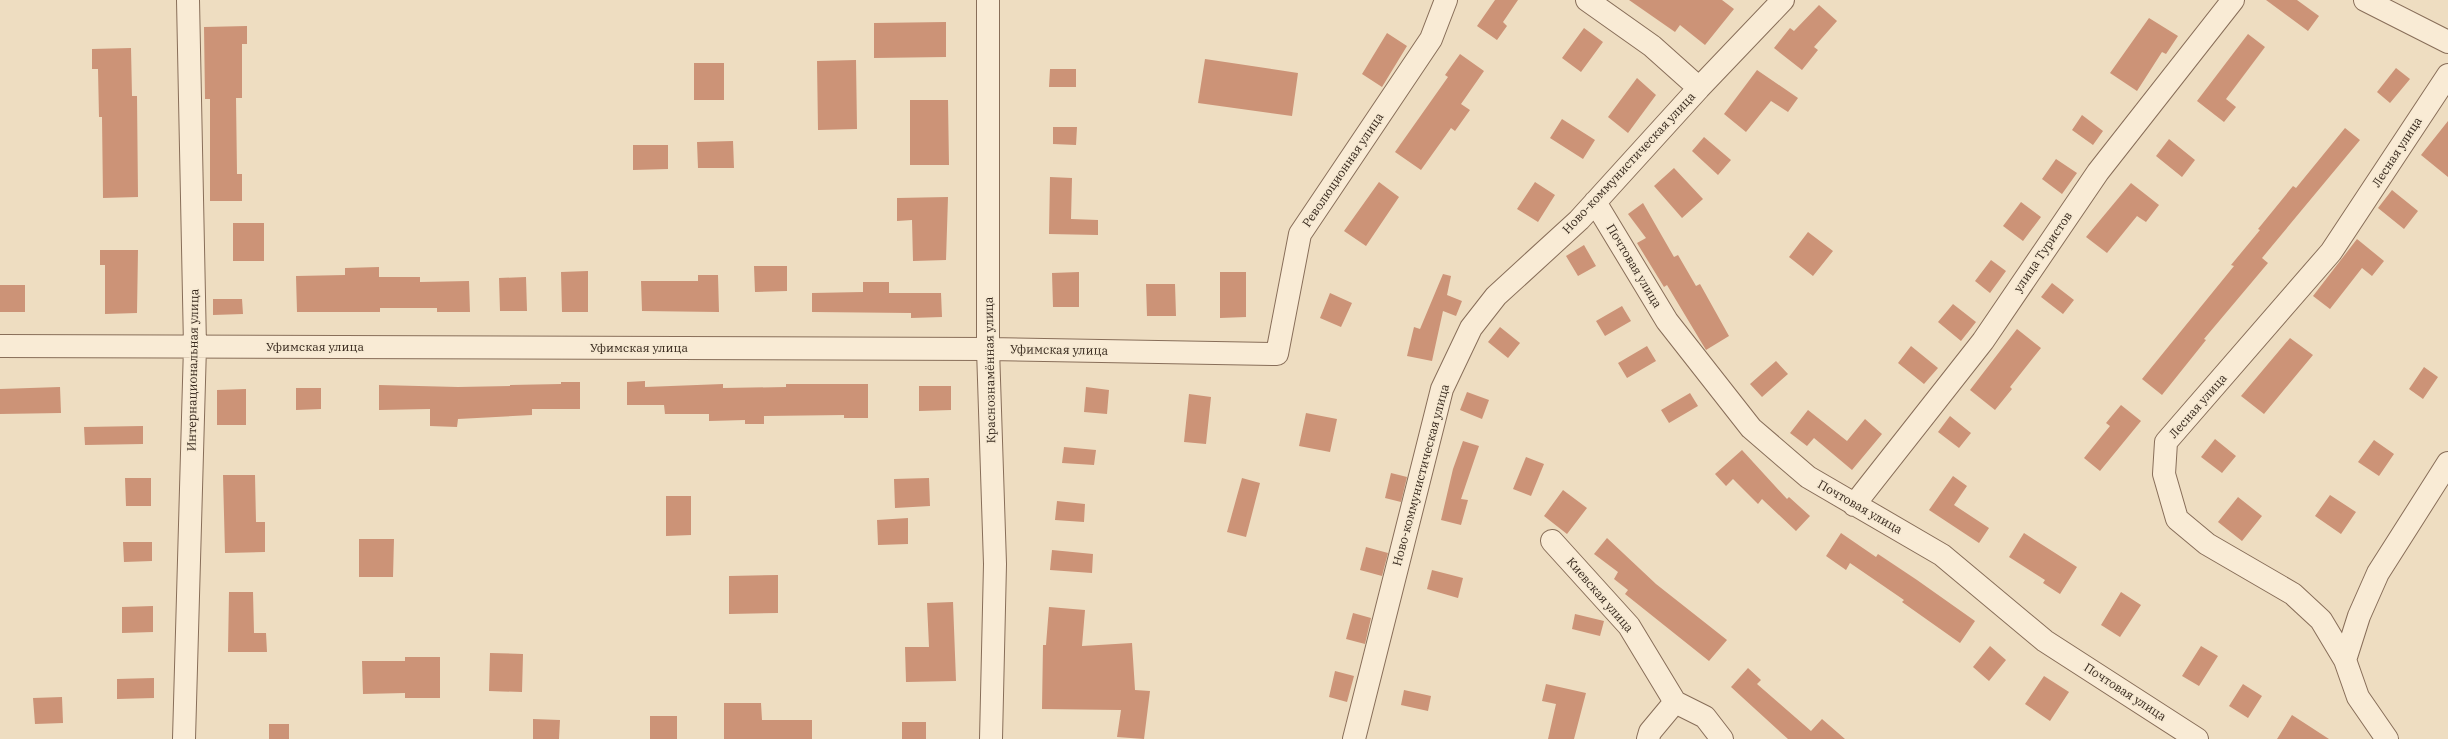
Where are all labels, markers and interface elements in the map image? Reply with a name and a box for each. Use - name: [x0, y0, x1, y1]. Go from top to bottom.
- street label: Ново-коммунистическая улица: [1559, 89, 1698, 236]
- street label: Революционная улица: [1299, 109, 1387, 230]
- street label: Лесная улица: [2368, 113, 2425, 190]
- street label: улица Туристов: [2010, 208, 2075, 295]
- street label: Почтовая улица: [1603, 221, 1666, 311]
- street label: Интернациональная улица: [184, 288, 201, 451]
- street label: Краснознамённая улица: [981, 296, 998, 443]
- street label: Уфимская улица: [266, 339, 364, 354]
- street label: Уфимская улица: [590, 340, 688, 355]
- street label: Уфимская улица: [1010, 341, 1109, 358]
- street label: Лесная улица: [2166, 370, 2230, 441]
- street label: Ново-коммунистическая улица: [1389, 382, 1452, 568]
- street label: Почтовая улица: [1815, 476, 1906, 537]
- street label: Киевская улица: [1564, 554, 1637, 636]
- street label: Почтовая улица: [2081, 659, 2170, 724]

